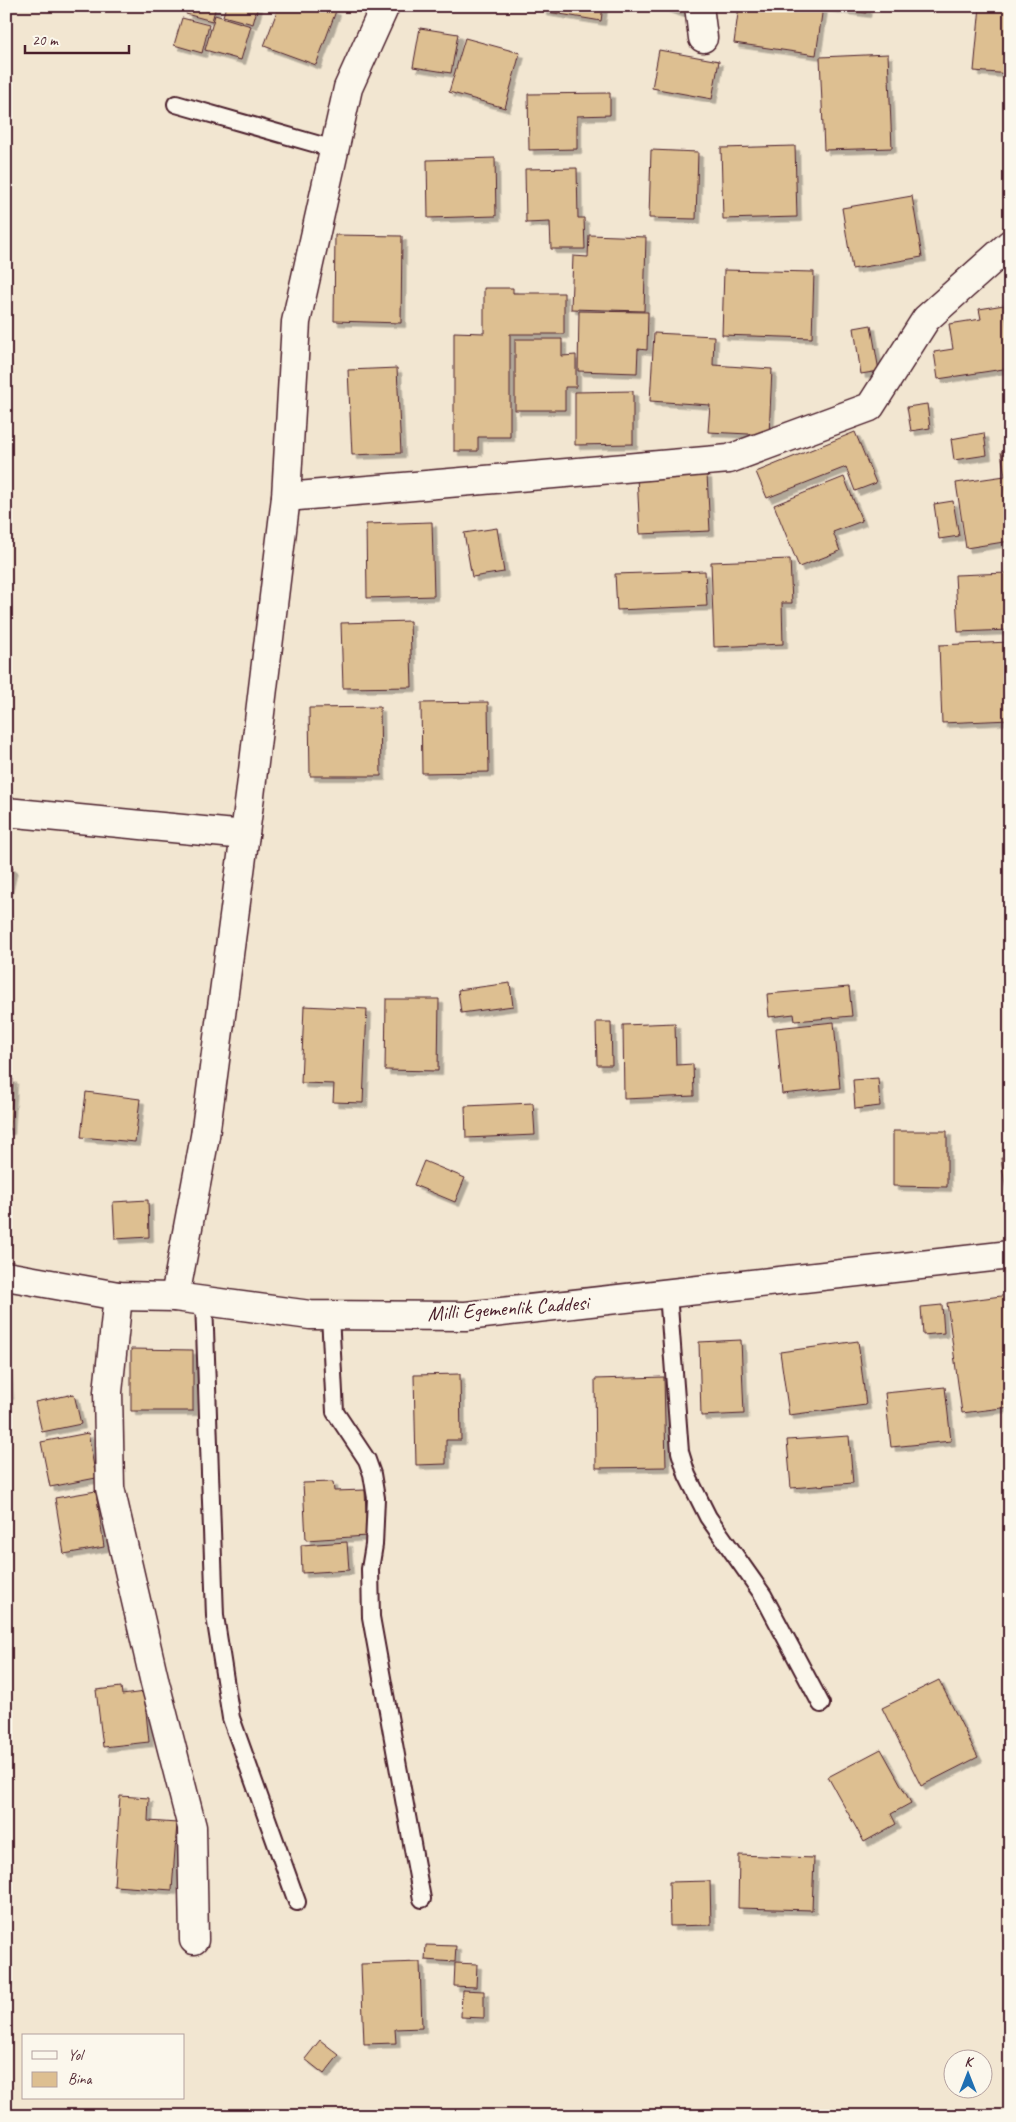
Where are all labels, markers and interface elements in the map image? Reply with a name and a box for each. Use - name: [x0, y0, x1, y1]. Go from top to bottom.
- scale bar: [25, 22, 129, 54]
- text: 20 m: [32, 31, 59, 50]
- street label: Milli Egemenlik Caddesi: [426, 1289, 593, 1327]
- legend: [22, 2034, 185, 2100]
- text: Yol: [68, 2046, 85, 2065]
- north arrow: [944, 2050, 994, 2100]
- text: K: [964, 2053, 974, 2070]
- text: Bina: [68, 2070, 93, 2089]

